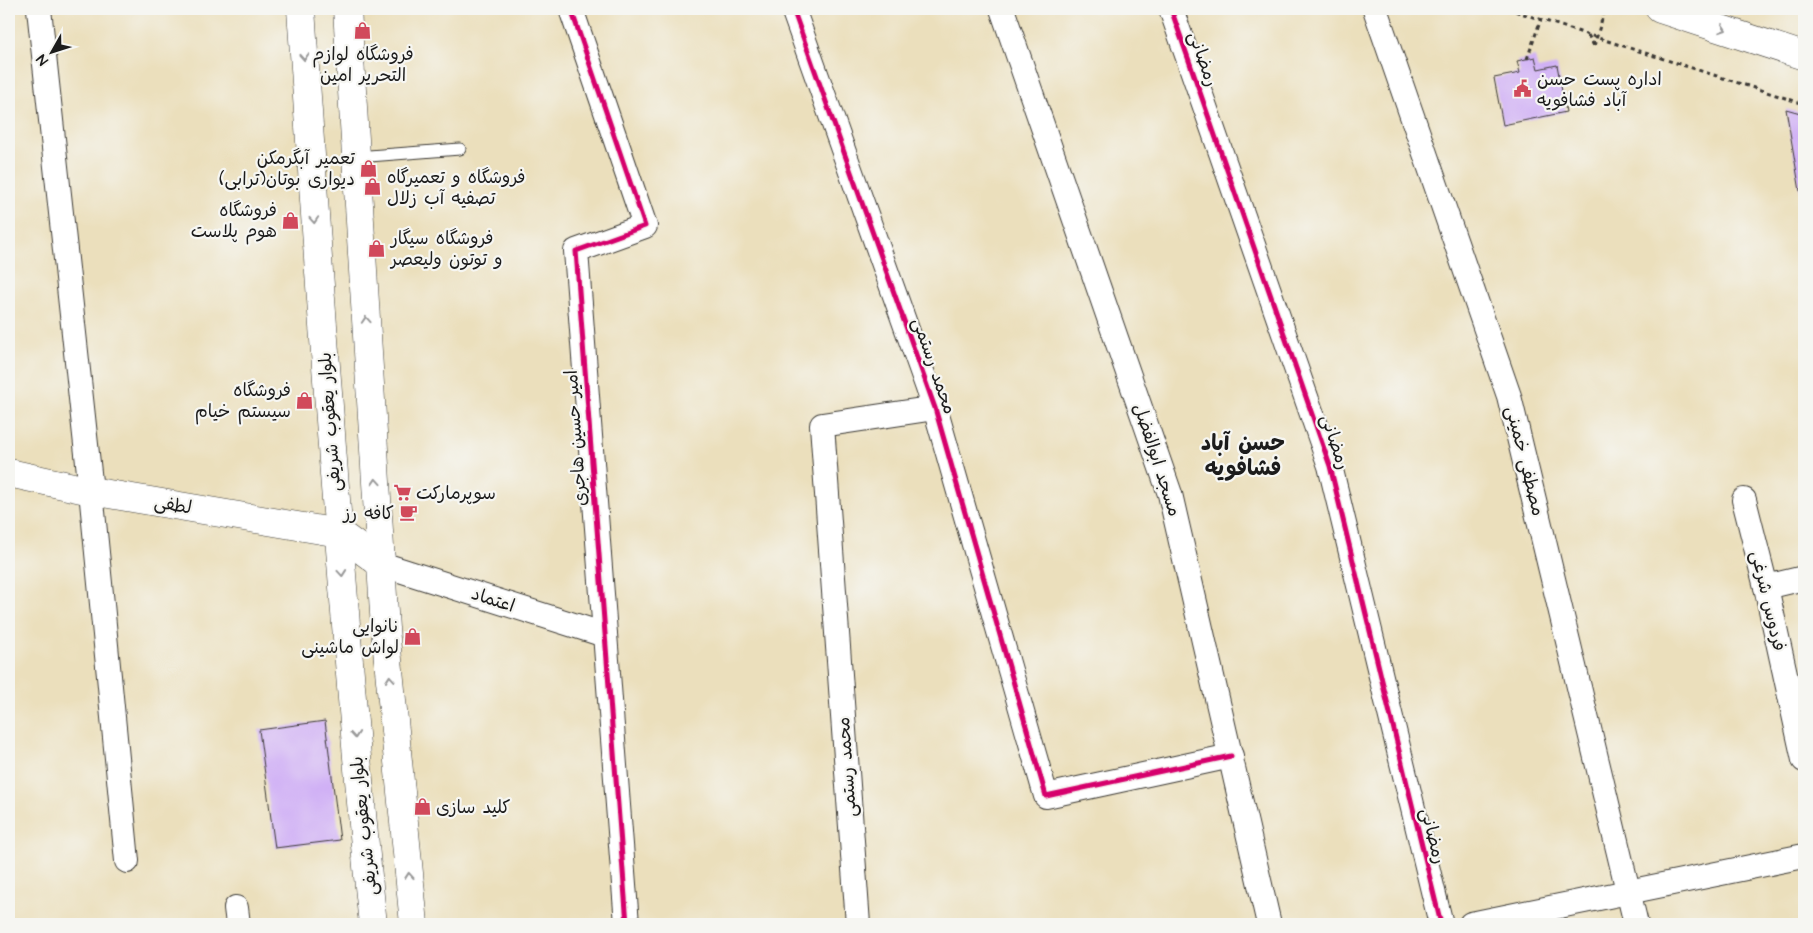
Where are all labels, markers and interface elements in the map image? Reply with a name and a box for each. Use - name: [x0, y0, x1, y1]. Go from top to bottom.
- shop icon: فروشگاه لوازم التحریر امین: [353, 21, 373, 41]
- one-way arrow: [1718, 23, 1726, 33]
- north arrow: [28, 28, 78, 78]
- street label: رمضانی: [1182, 28, 1224, 90]
- place label: فروشگاه لوازم التحریر امین: [312, 42, 414, 88]
- text: N: [32, 50, 53, 69]
- one-way arrow: [298, 54, 309, 62]
- place label: اداره پست حسن آباد فشافویه: [1537, 67, 1662, 113]
- public building icon: اداره پست حسن آباد فشافویه: [1513, 79, 1533, 99]
- place label: تعمیر آبگرمکن دیواری بوتان(ترابی): [219, 146, 356, 192]
- shop icon: تعمیر آبگرمکن دیواری بوتان(ترابی): [359, 158, 379, 178]
- place label: فروشگاه و تعمیرگاه تصفیه آب زلال: [387, 165, 525, 211]
- shop icon: فروشگاه و تعمیرگاه تصفیه آب زلال: [363, 177, 383, 197]
- place label: فروشگاه هوم پلاست: [191, 198, 277, 245]
- shop icon: فروشگاه هوم پلاست: [281, 210, 301, 230]
- one-way arrow: [309, 216, 320, 224]
- place label: فروشگاه سیگار و توتون ولیعصر: [389, 226, 503, 272]
- shop icon: فروشگاه سیگار و توتون ولیعصر: [367, 238, 387, 258]
- street label: محمد رستمی: [906, 314, 962, 418]
- one-way arrow: [361, 316, 372, 324]
- street label: بلوار یعقوب شریفی: [313, 351, 347, 493]
- street label: امیر حسین هاجری: [559, 369, 593, 507]
- place label: فروشگاه سیستم خیام: [195, 378, 291, 425]
- shop icon: فروشگاه سیستم خیام: [295, 390, 315, 410]
- street label: مسجد ابوالفضل: [1127, 400, 1187, 520]
- street label: مصطفی خمینی: [1499, 403, 1551, 519]
- street label: رمضانی: [1314, 411, 1356, 473]
- district label: حسن آباد فشافویه: [1201, 428, 1285, 484]
- one-way arrow: [371, 478, 382, 486]
- place label: سوپرمارکت: [416, 481, 496, 506]
- supermarket icon: سوپرمارکت: [392, 483, 412, 503]
- street label: لطفی: [152, 489, 194, 521]
- place label: کافه رز: [341, 501, 394, 526]
- cafe icon: کافه رز: [398, 503, 418, 523]
- street label: فردوس شرغی: [1744, 548, 1792, 654]
- one-way arrow: [336, 570, 347, 578]
- street label: اعتماد: [468, 581, 518, 619]
- place label: نانوایی لواش ماشینی: [301, 614, 399, 660]
- shop icon: نانوایی لواش ماشینی: [403, 626, 423, 646]
- one-way arrow: [385, 675, 396, 683]
- street label: محمد رستمی: [831, 716, 863, 818]
- one-way arrow: [349, 732, 360, 740]
- street label: بلوار یعقوب شریفی: [344, 755, 384, 897]
- place label: کلید سازی: [436, 795, 511, 820]
- shop icon: کلید سازی: [412, 797, 432, 817]
- street label: رمضانی: [1414, 805, 1452, 867]
- one-way arrow: [404, 871, 415, 879]

